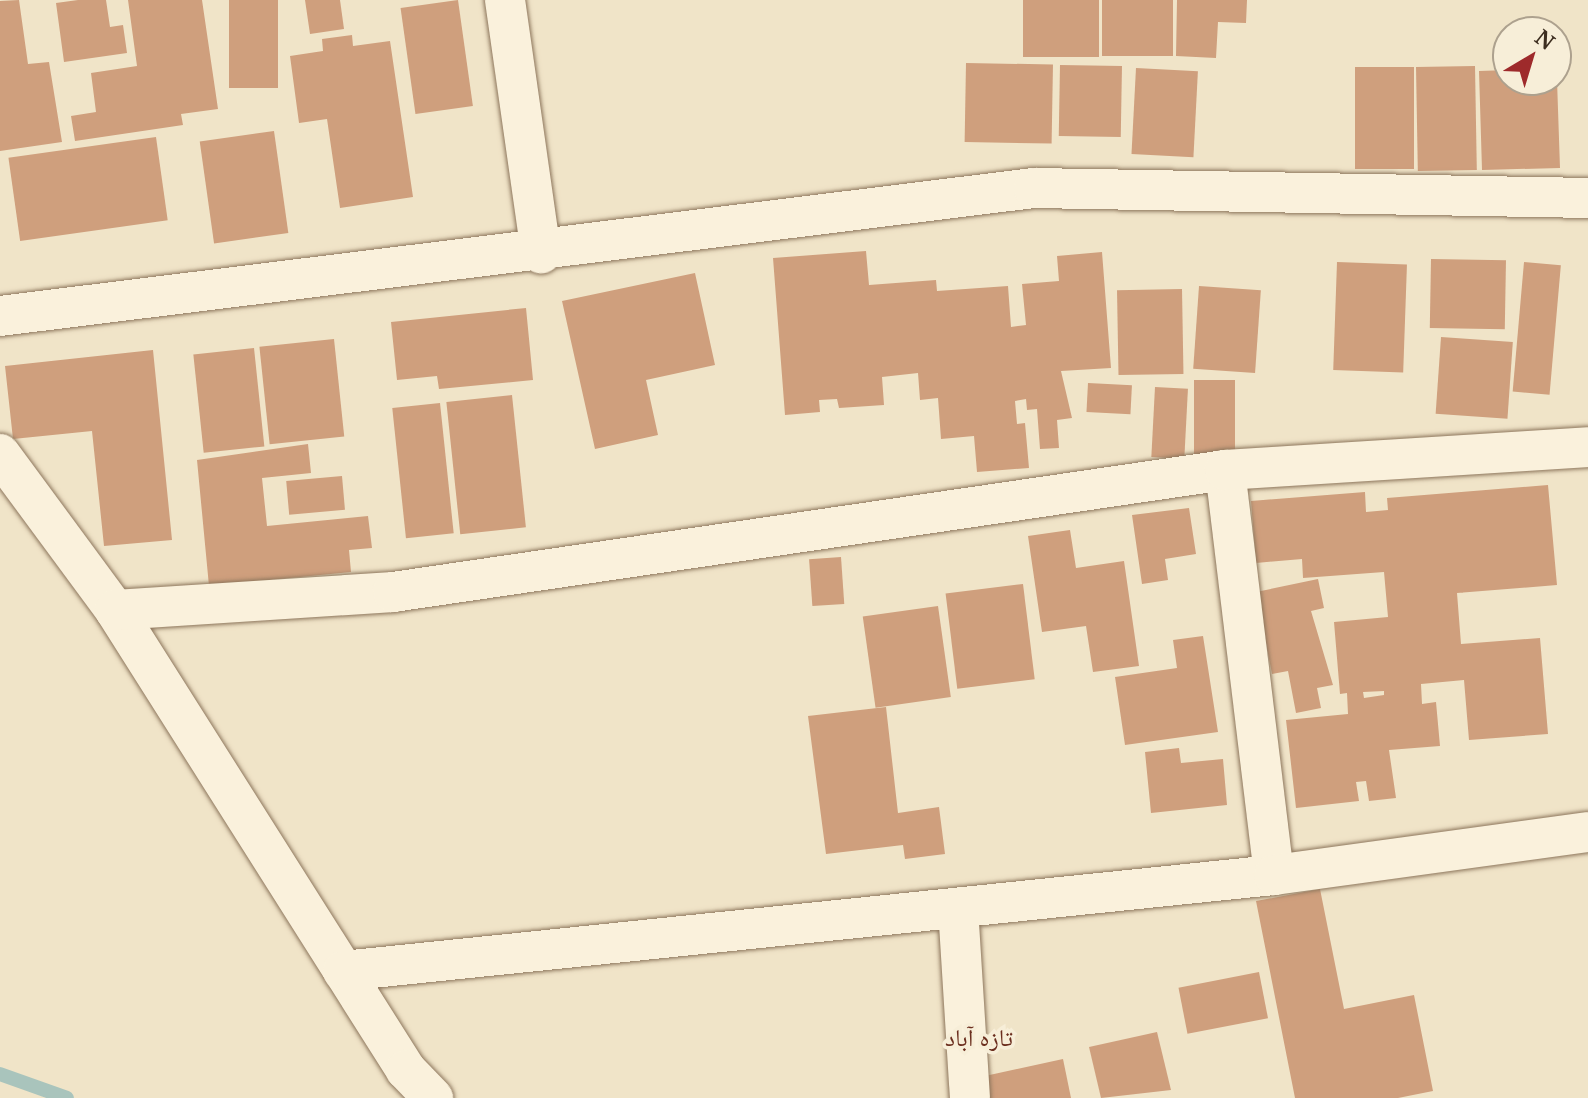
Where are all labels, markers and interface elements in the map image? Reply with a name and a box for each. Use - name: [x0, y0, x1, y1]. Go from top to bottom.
- north arrow: [1492, 16, 1572, 96]
- text: N: [1529, 22, 1562, 56]
- district label: تازه آباد: [945, 1023, 1013, 1051]

